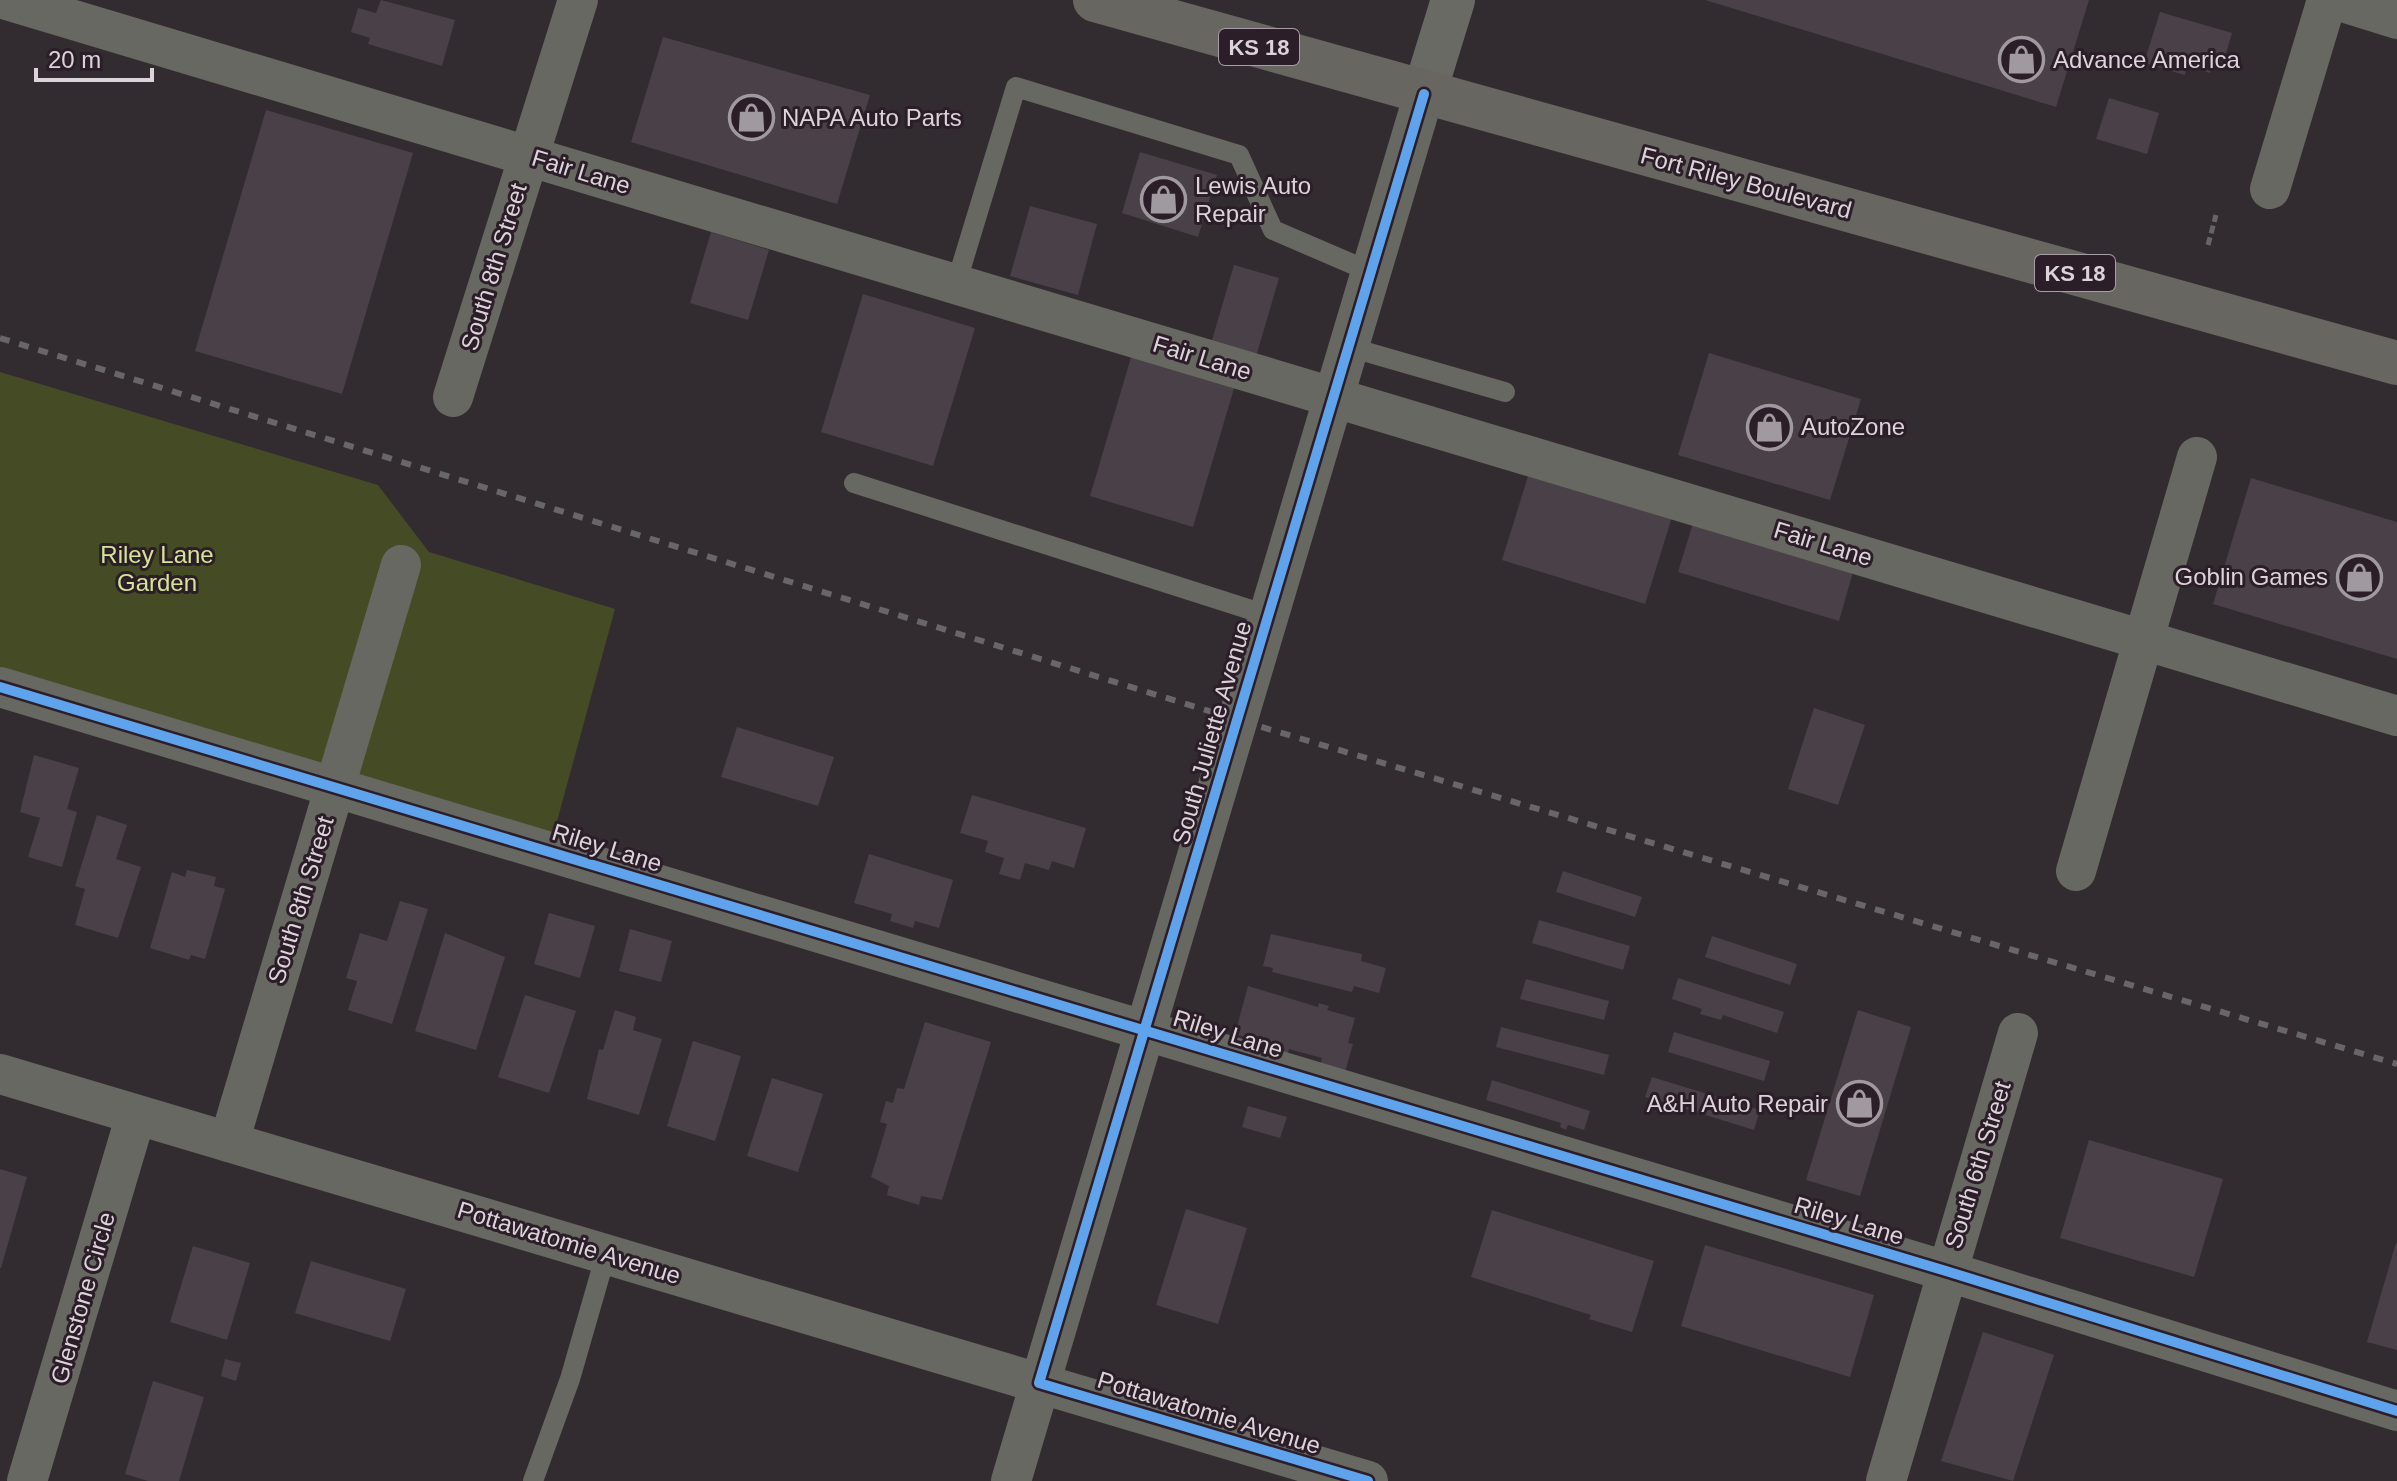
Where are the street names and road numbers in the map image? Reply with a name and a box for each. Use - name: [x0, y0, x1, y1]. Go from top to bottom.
- road number: KS 18: [1219, 29, 1299, 65]
- street label: Fort Riley Boulevard: [1638, 141, 1855, 224]
- street label: Fair Lane: [529, 144, 634, 199]
- street label: South 8th Street: [455, 180, 532, 354]
- road number: KS 18: [2035, 255, 2115, 291]
- street label: Fair Lane: [1150, 330, 1255, 385]
- street label: Fair Lane: [1771, 516, 1876, 571]
- street label: South Juliette Avenue: [1167, 618, 1256, 848]
- street label: South 8th Street: [262, 813, 339, 987]
- street label: Riley Lane: [549, 818, 665, 877]
- street label: Riley Lane: [1170, 1004, 1286, 1063]
- street label: South 6th Street: [1939, 1078, 2016, 1252]
- street label: Riley Lane: [1791, 1191, 1907, 1250]
- street label: Pottawatomie Avenue: [454, 1196, 684, 1289]
- street label: Glenstone Circle: [45, 1209, 120, 1387]
- street label: Pottawatomie Avenue: [1094, 1366, 1324, 1459]

